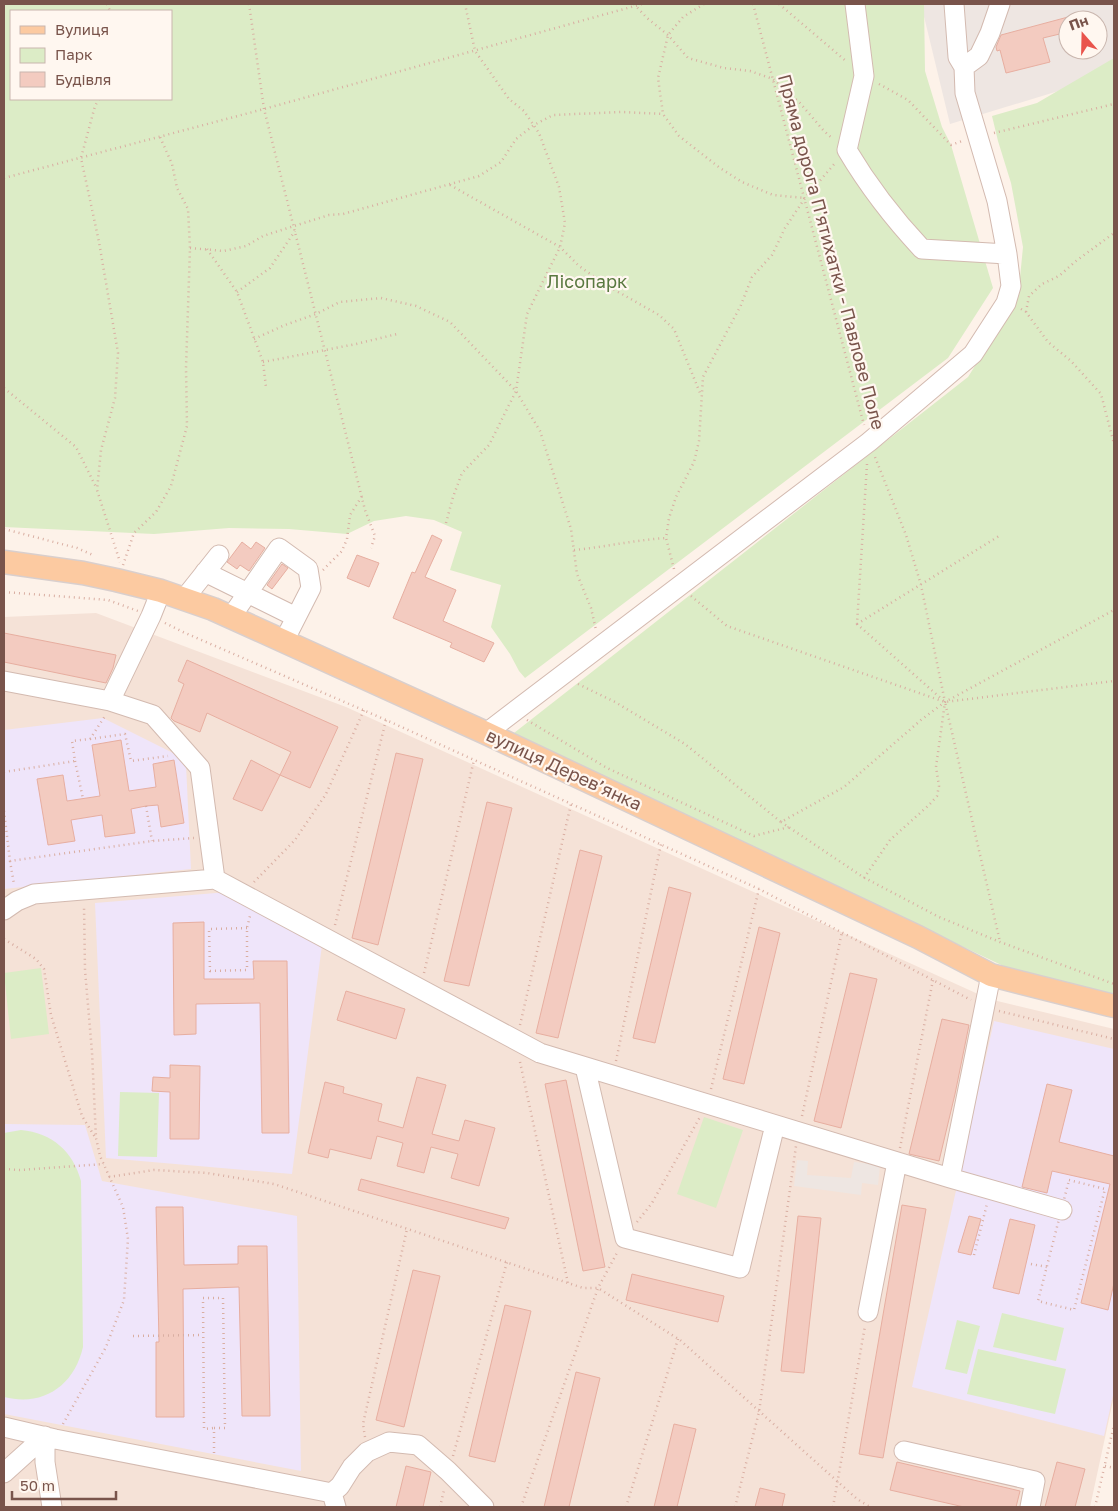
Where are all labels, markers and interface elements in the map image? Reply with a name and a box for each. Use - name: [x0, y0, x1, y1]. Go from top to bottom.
- legend: [10, 10, 172, 100]
- north arrow: [1058, 10, 1108, 60]
- text: Пн: [1067, 11, 1090, 34]
- text: Вулиця: [55, 20, 109, 38]
- text: Парк: [55, 45, 93, 63]
- text: Будівля: [55, 70, 111, 88]
- street label: Пряма дорога П'ятихатки - Павлове Поле: [774, 72, 890, 432]
- park label: Лісопарк: [547, 270, 627, 292]
- street label: вулиця Дерев’янка: [483, 723, 646, 815]
- scale bar: [12, 1468, 116, 1500]
- text: 50 m: [20, 1476, 55, 1494]

